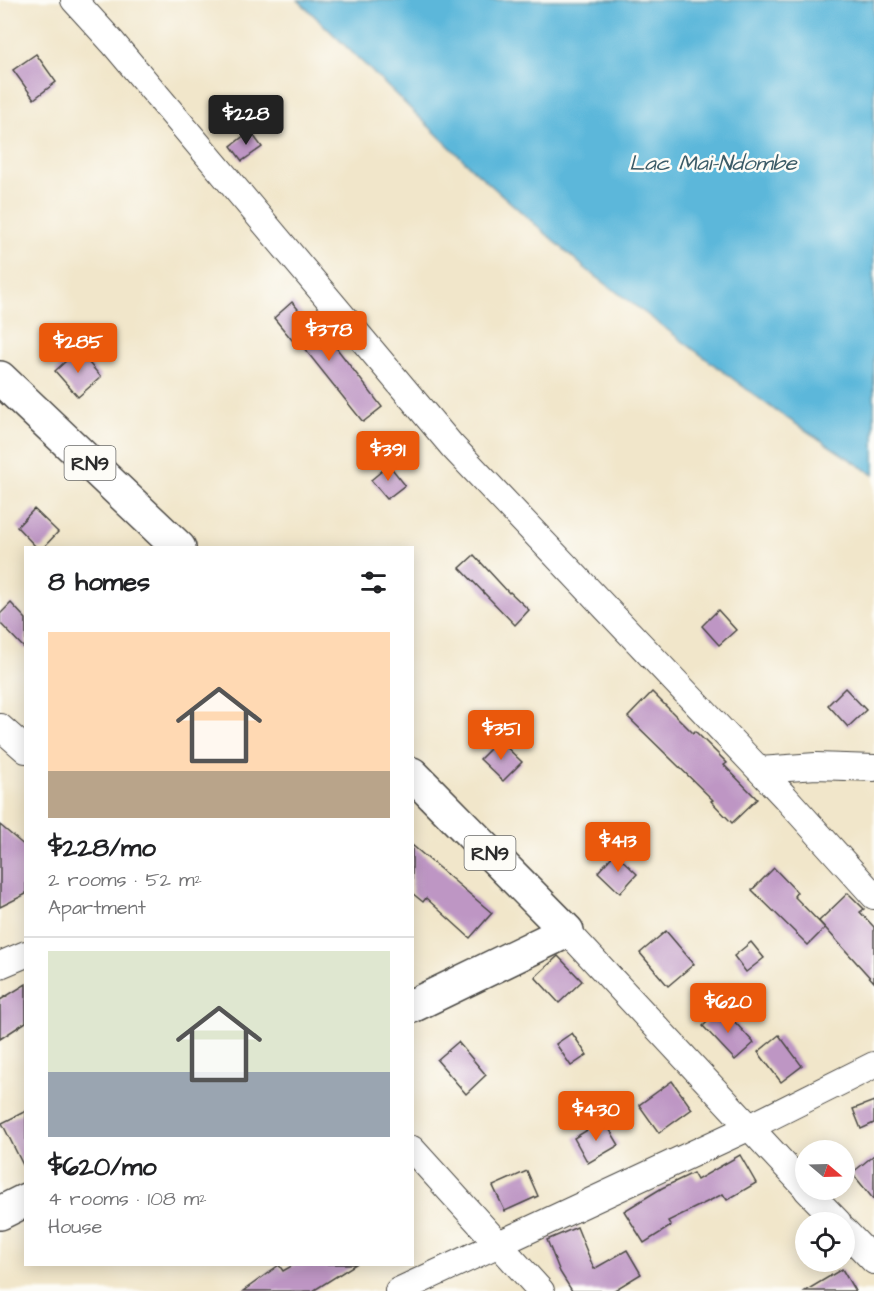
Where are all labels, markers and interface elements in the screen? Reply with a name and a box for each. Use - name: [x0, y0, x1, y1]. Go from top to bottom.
- pin: $228: [210, 95, 282, 146]
- text: $228: [223, 100, 270, 128]
- water label: Lac Mai-Ndombe: [629, 148, 798, 179]
- pin: $378: [293, 311, 365, 362]
- text: $378: [306, 316, 352, 344]
- pin: $285: [42, 323, 114, 374]
- text: $285: [53, 328, 103, 356]
- pin: $391: [352, 431, 424, 482]
- text: $391: [370, 436, 406, 464]
- road number: RN9: [64, 446, 116, 480]
- text: 8 homes: [48, 564, 150, 600]
- icon: filters: [357, 566, 390, 599]
- icon: home: [165, 671, 273, 779]
- pin: $351: [465, 710, 537, 761]
- text: $351: [482, 715, 520, 743]
- pin: $413: [582, 822, 654, 873]
- text: $413: [599, 827, 637, 855]
- text: $228/mo: [48, 830, 156, 866]
- road number: RN9: [464, 836, 516, 870]
- text: 2 rooms · 52 m²: [48, 866, 202, 894]
- text: Apartment: [48, 894, 146, 922]
- pin: $620: [692, 983, 764, 1034]
- text: $620: [704, 988, 752, 1016]
- icon: home: [165, 990, 273, 1098]
- pin: $430: [560, 1091, 632, 1142]
- text: $430: [572, 1096, 620, 1124]
- north arrow: [795, 1140, 855, 1200]
- map controls: [795, 1140, 855, 1272]
- text: $620/mo: [48, 1149, 157, 1185]
- text: 4 rooms · 108 m²: [48, 1185, 207, 1213]
- button: locate: [795, 1212, 855, 1272]
- text: House: [48, 1213, 102, 1241]

